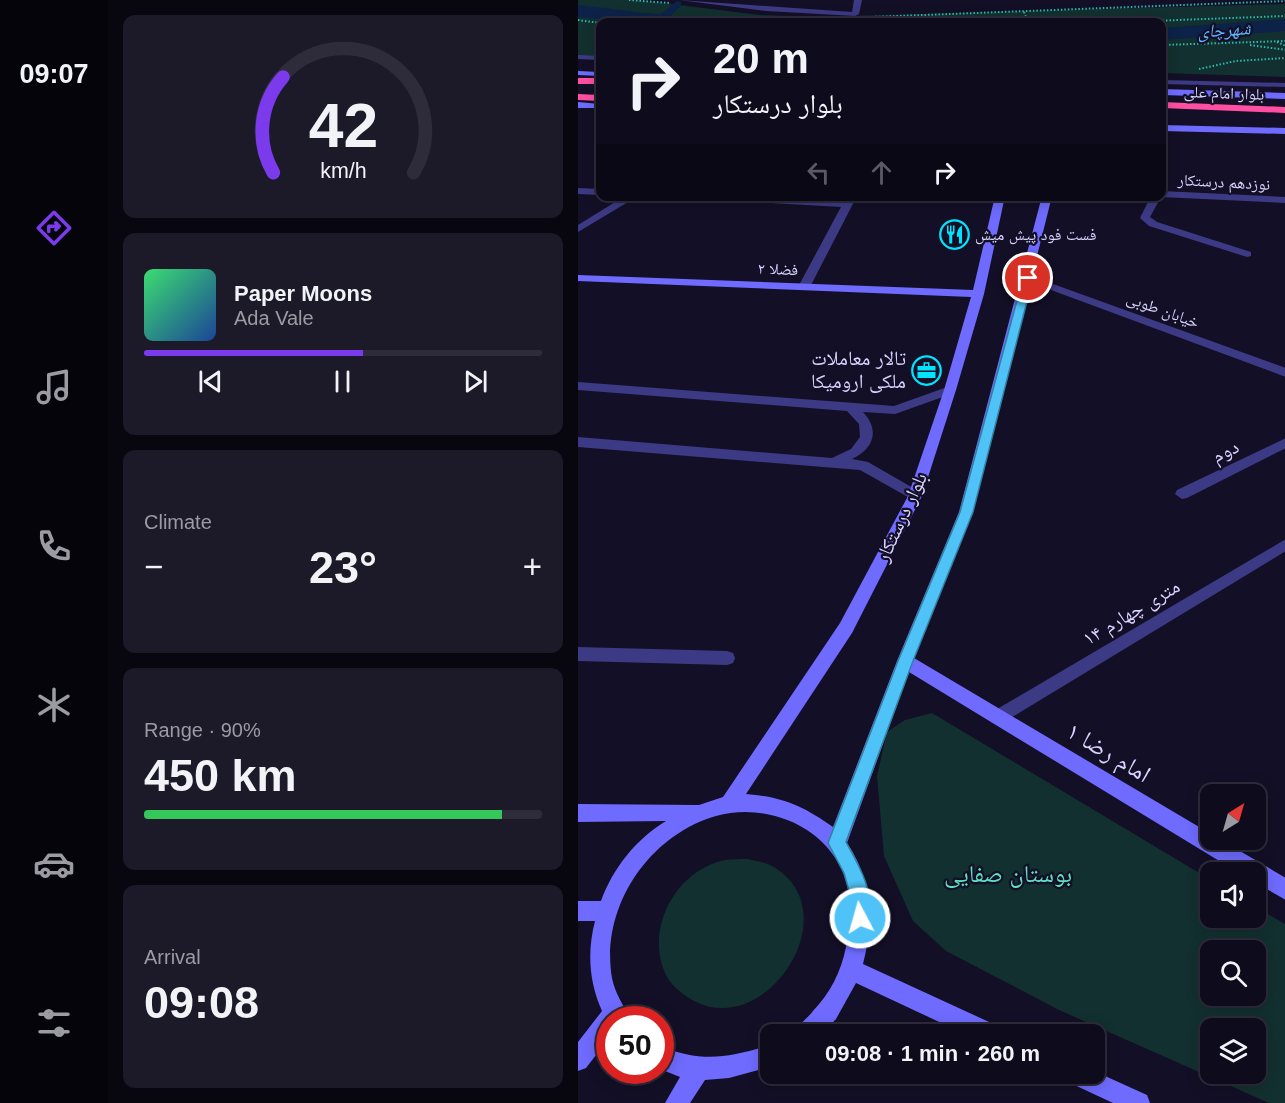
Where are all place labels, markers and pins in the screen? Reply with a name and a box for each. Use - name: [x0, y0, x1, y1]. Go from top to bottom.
- restaurant icon: فست فود پیش میش: [938, 218, 970, 250]
- place label: فست فود پیش میش: [975, 226, 1096, 245]
- pin: [1002, 252, 1053, 303]
- place label: تالار معاملات ملکی ارومیکا: [811, 347, 906, 393]
- office icon: تالار معاملات ملکی ارومیکا: [911, 354, 943, 386]

